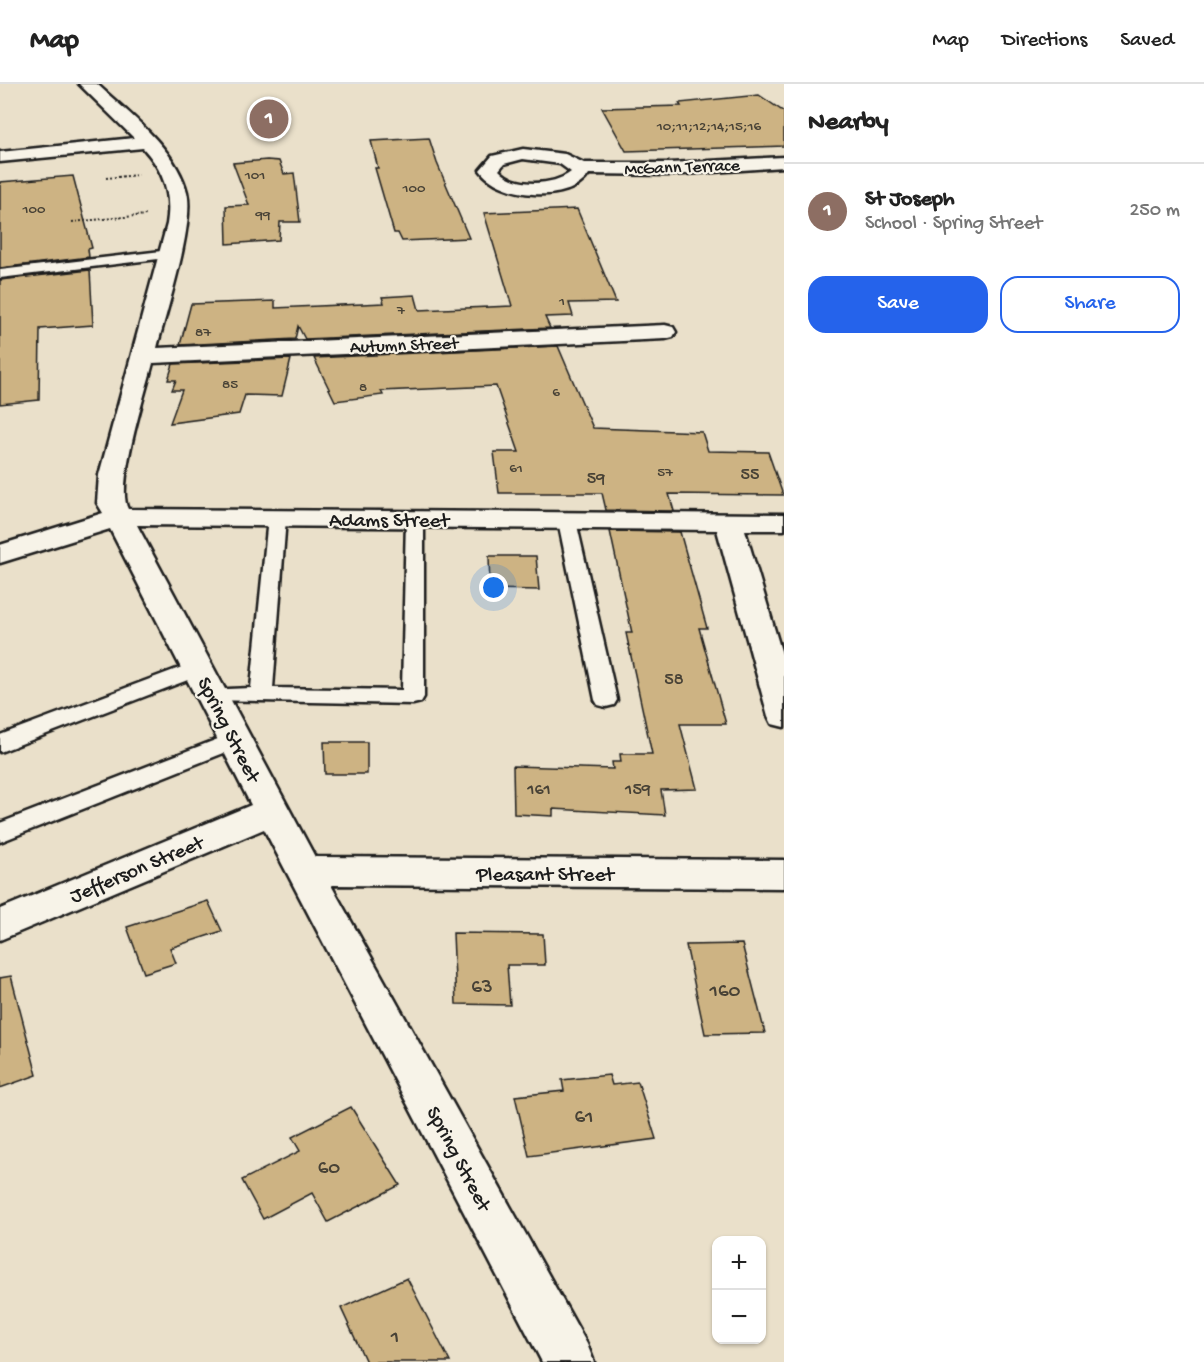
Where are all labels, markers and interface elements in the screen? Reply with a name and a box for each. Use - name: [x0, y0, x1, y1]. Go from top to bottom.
- text: Map: [30, 25, 79, 58]
- text: Map: [932, 29, 969, 54]
- text: Directions: [1002, 29, 1087, 54]
- text: Saved: [1120, 29, 1174, 54]
- pin: 1: [250, 96, 288, 141]
- text: Nearby: [808, 108, 889, 139]
- house number: 10;11;12;14;15;16: [656, 118, 762, 136]
- street label: McGann Terrace: [624, 156, 741, 181]
- house number: 101: [244, 167, 265, 185]
- house number: 100: [401, 180, 426, 198]
- text: St Joseph: [865, 187, 955, 213]
- text: 1: [823, 200, 832, 223]
- text: 250 m: [1129, 200, 1180, 223]
- house number: 100: [21, 201, 46, 219]
- house number: 99: [254, 207, 271, 225]
- text: School · Spring Street: [865, 213, 1042, 236]
- button: Save: [808, 276, 988, 333]
- button: Share: [1000, 276, 1180, 333]
- house number: 1: [558, 293, 565, 311]
- house number: 7: [396, 302, 406, 320]
- house number: 87: [195, 324, 212, 342]
- street label: Autumn Street: [350, 334, 460, 359]
- house number: 85: [222, 376, 238, 394]
- house number: 8: [359, 379, 367, 397]
- house number: 6: [552, 384, 560, 402]
- house number: 61: [509, 460, 523, 478]
- house number: 57: [657, 464, 674, 482]
- house number: 55: [741, 465, 759, 486]
- house number: 59: [587, 469, 605, 490]
- street label: Adams Street: [329, 510, 451, 535]
- your location: [479, 573, 508, 602]
- house number: 58: [664, 670, 684, 691]
- street label: Spring Street: [190, 674, 265, 790]
- house number: 161: [526, 780, 551, 801]
- house number: 159: [624, 780, 651, 801]
- street label: Jefferson Street: [67, 831, 210, 911]
- street label: Pleasant Street: [475, 864, 616, 889]
- house number: 63: [471, 976, 493, 1001]
- house number: 160: [708, 980, 741, 1005]
- street label: Spring Street: [419, 1103, 496, 1218]
- house number: 61: [574, 1106, 594, 1131]
- house number: 60: [318, 1157, 340, 1182]
- map controls: [712, 1236, 766, 1344]
- button: +: [712, 1236, 766, 1290]
- button: −: [712, 1290, 766, 1344]
- house number: 1: [390, 1326, 399, 1351]

